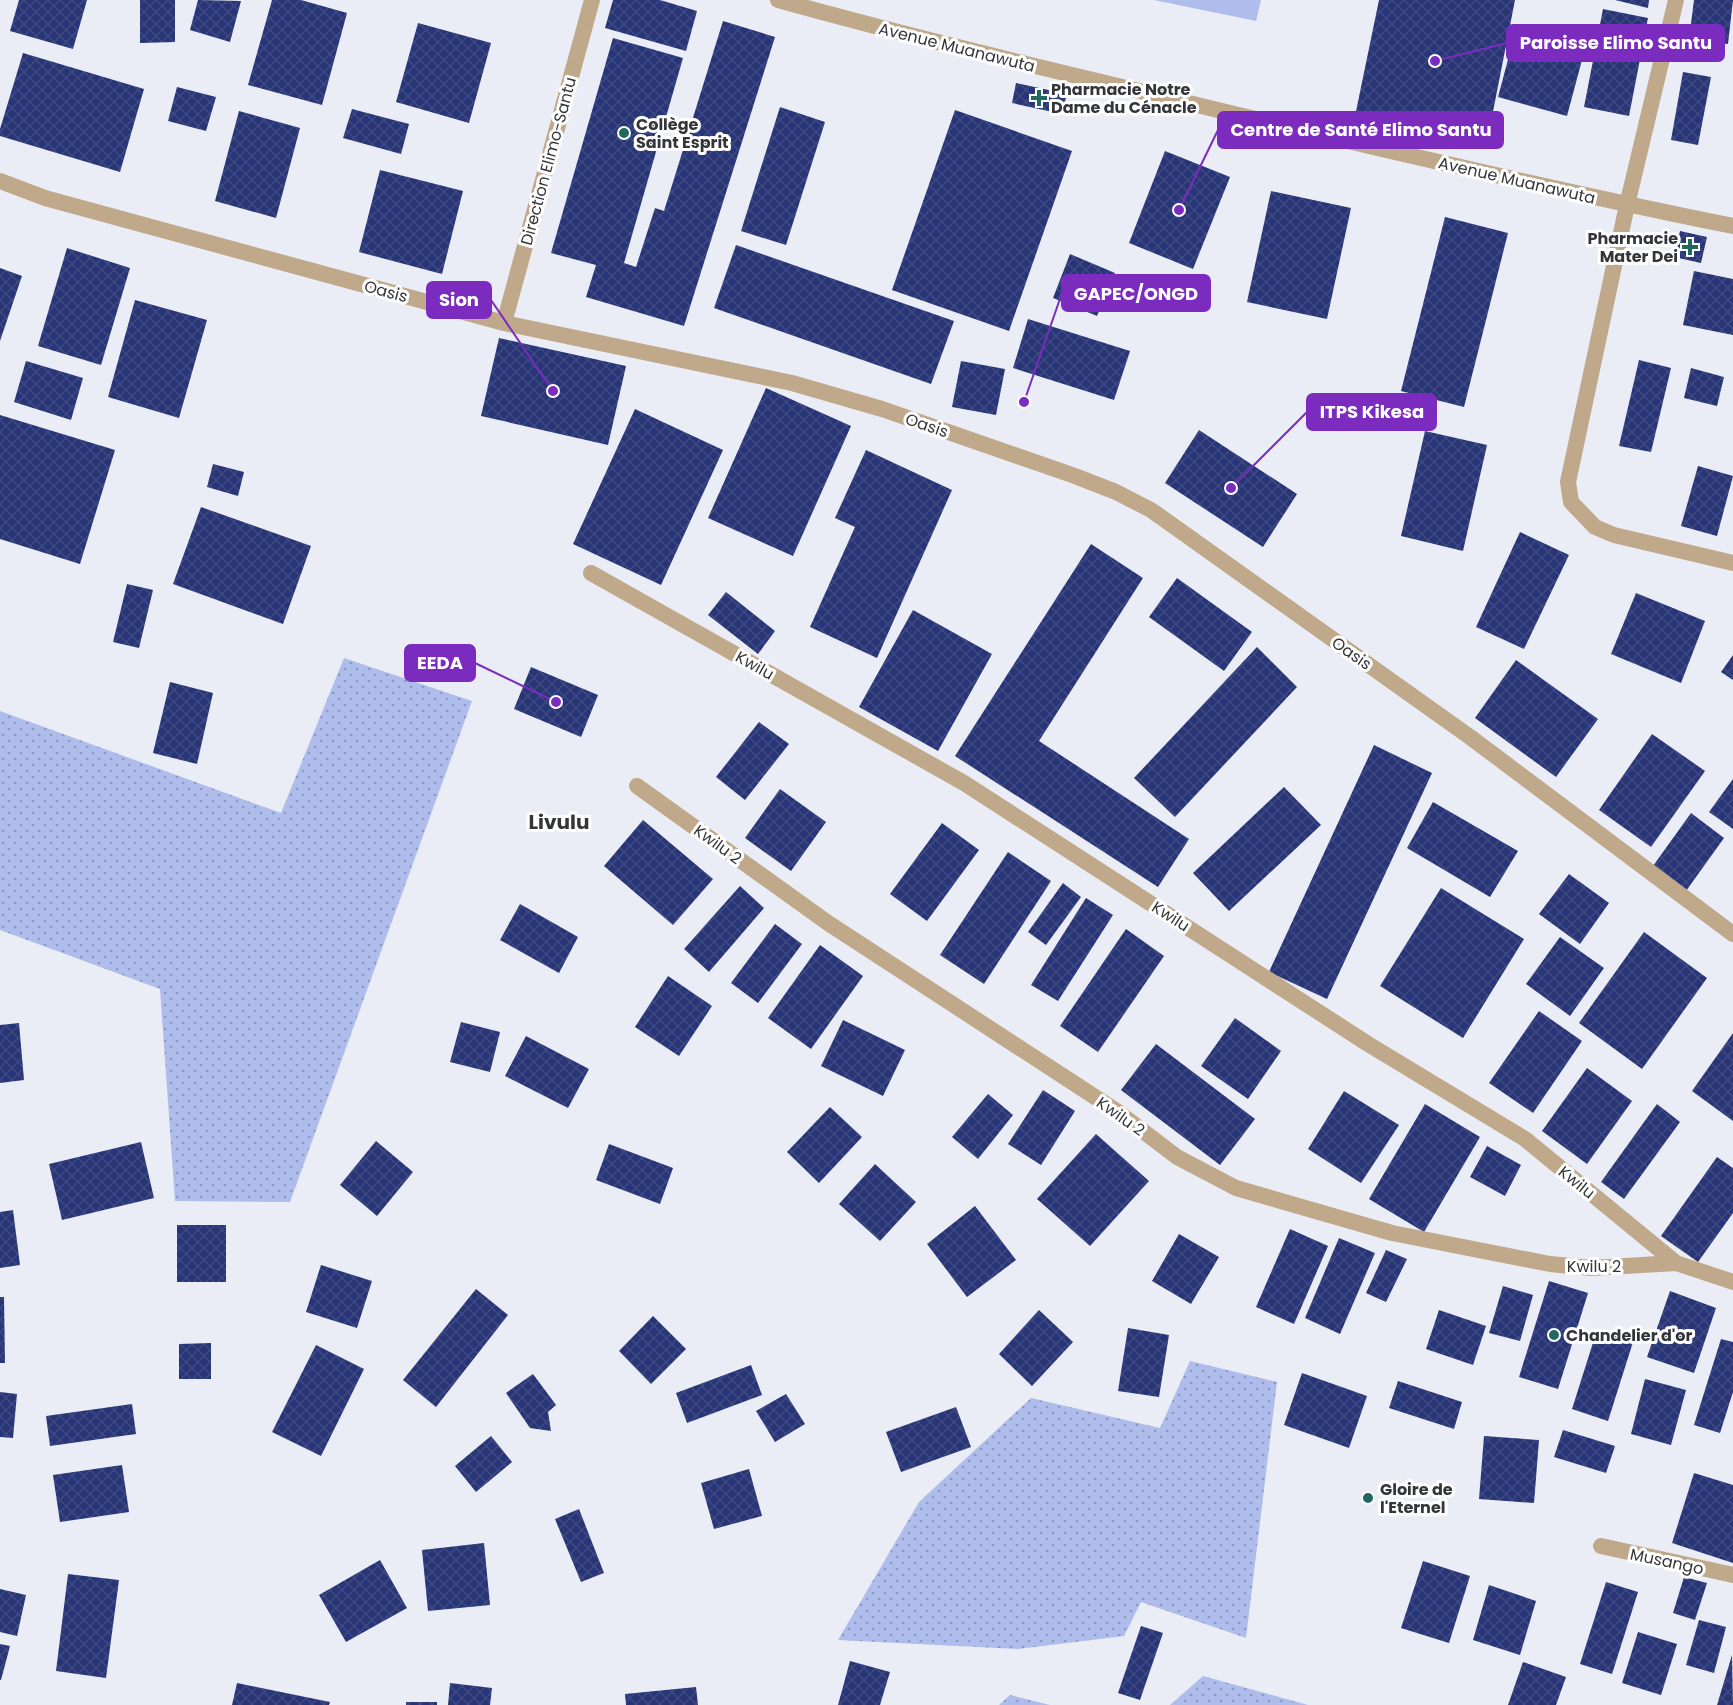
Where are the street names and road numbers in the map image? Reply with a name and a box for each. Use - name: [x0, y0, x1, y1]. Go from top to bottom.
- street label: Avenue Muanawuta: [876, 17, 1037, 78]
- street label: Direction Elimo-Santu: [515, 74, 582, 248]
- street label: Avenue Muanawuta: [1436, 151, 1598, 210]
- street label: Oasis: [362, 275, 410, 308]
- street label: Oasis: [902, 407, 951, 444]
- street label: Oasis: [1327, 631, 1376, 675]
- street label: Kwilu: [731, 645, 778, 685]
- street label: Kwilu 2: [689, 819, 746, 870]
- street label: Kwilu: [1147, 896, 1194, 937]
- street label: Kwilu 2: [1092, 1091, 1150, 1141]
- street label: Kwilu: [1554, 1161, 1600, 1204]
- street label: Kwilu 2: [1567, 1255, 1621, 1278]
- street label: Musango: [1628, 1542, 1706, 1580]

